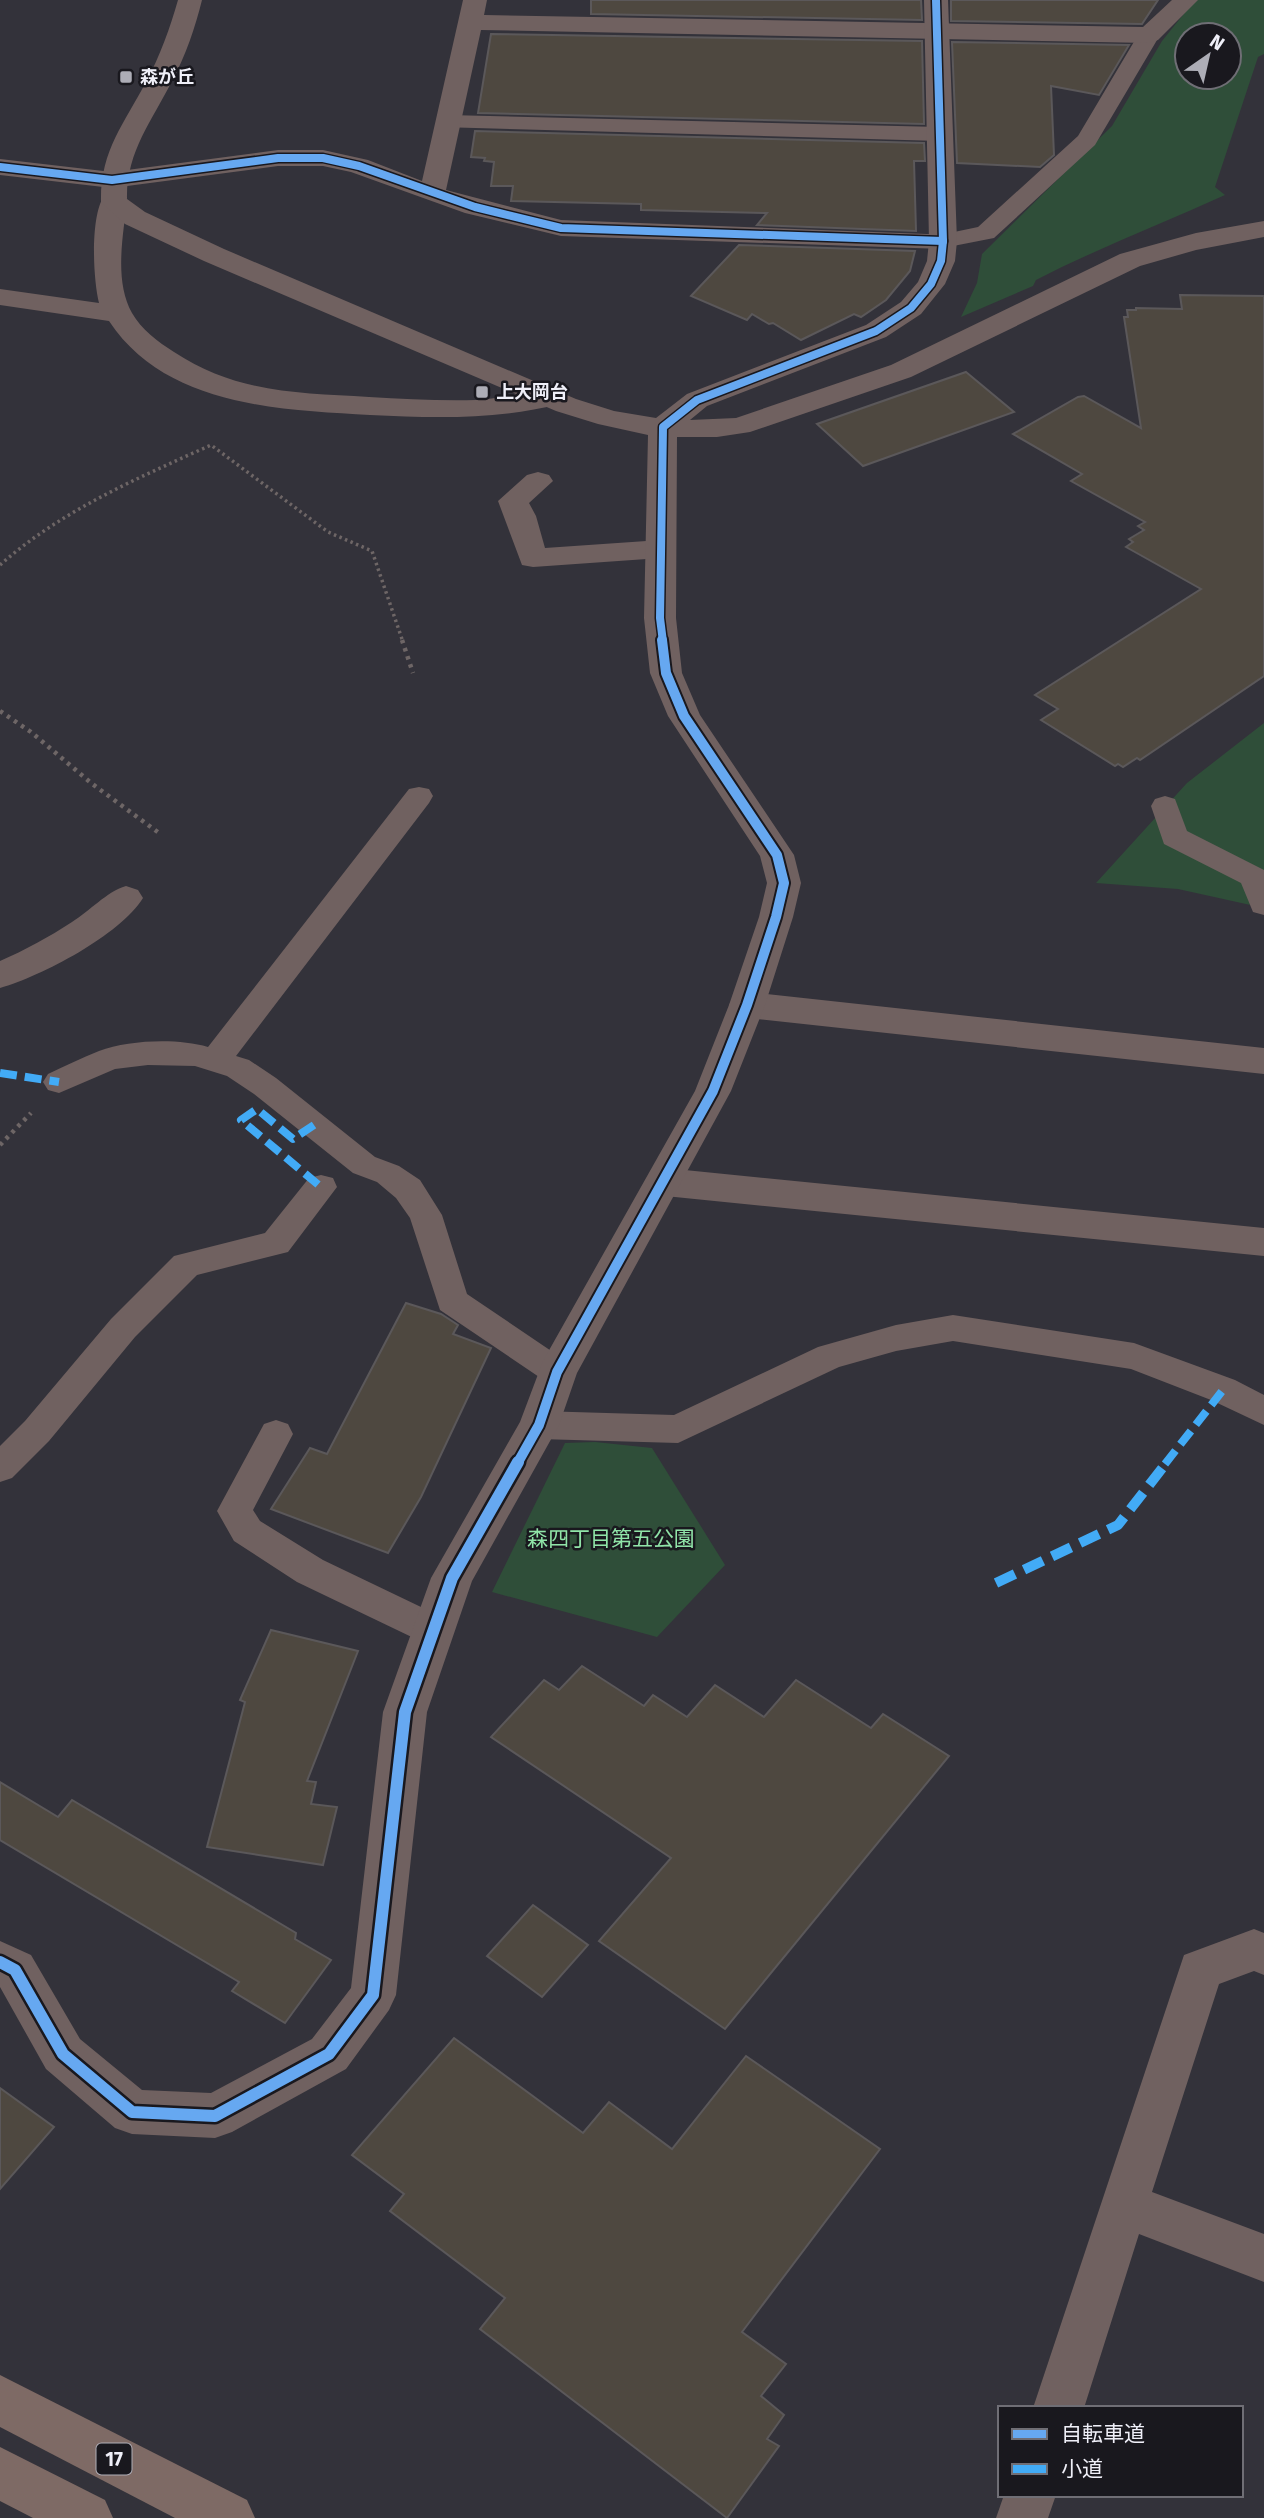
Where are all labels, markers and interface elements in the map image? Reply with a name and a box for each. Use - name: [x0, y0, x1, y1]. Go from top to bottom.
- north arrow: [1173, 21, 1243, 91]
- text: N: [1206, 29, 1229, 55]
- place label: 森が丘: [140, 66, 194, 88]
- marker: 森が丘: [118, 69, 134, 85]
- place label: 上大岡台: [496, 381, 568, 403]
- marker: 上大岡台: [474, 384, 490, 400]
- park label: 森四丁目第五公園: [527, 1526, 695, 1552]
- legend: [998, 2406, 1243, 2497]
- text: 自転車道: [1061, 2421, 1145, 2447]
- road number: 17: [96, 2444, 132, 2474]
- text: 小道: [1061, 2456, 1103, 2482]

